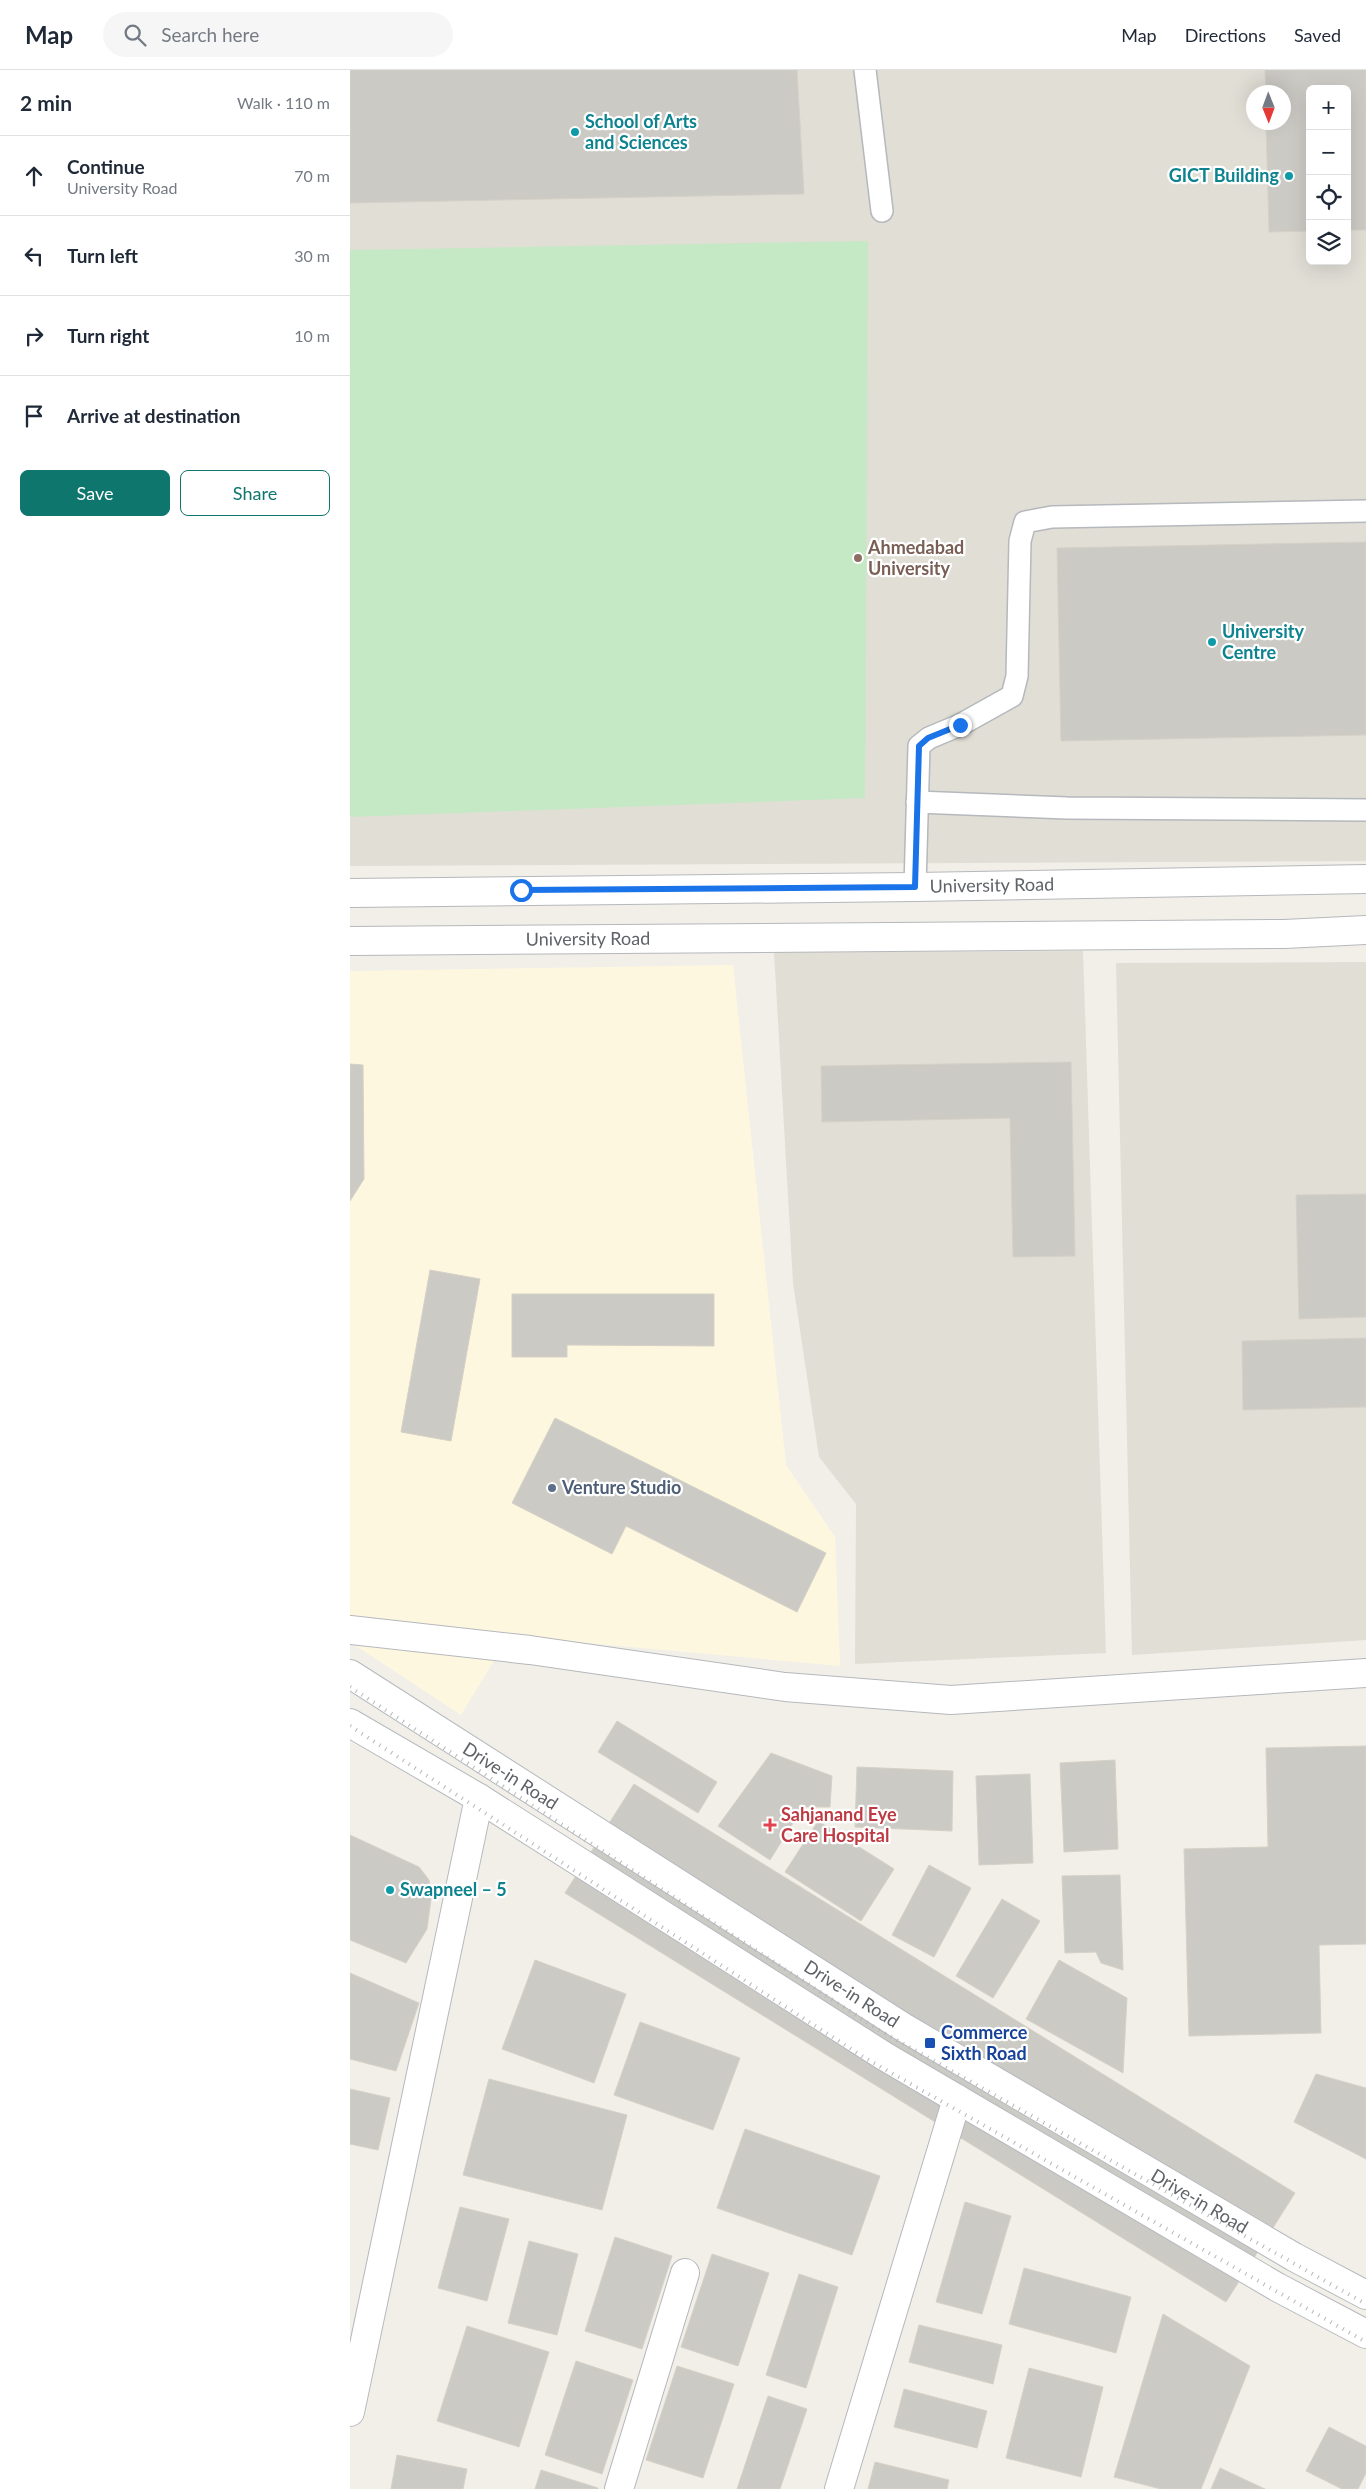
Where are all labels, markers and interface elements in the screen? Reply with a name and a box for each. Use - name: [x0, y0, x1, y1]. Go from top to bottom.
- search box: [103, 12, 453, 57]
- text: Map: [25, 20, 73, 49]
- icon: search: [121, 21, 149, 49]
- text: Search here: [161, 23, 259, 46]
- text: Map: [1121, 24, 1157, 46]
- text: Directions: [1185, 24, 1266, 46]
- text: Saved: [1294, 24, 1341, 46]
- north arrow: [1246, 85, 1291, 130]
- map controls: [1306, 85, 1351, 265]
- button: +: [1306, 85, 1351, 130]
- text: 2 min: [20, 90, 72, 115]
- text: Walk · 110 m: [237, 93, 330, 112]
- place label: School of Arts and Sciences: [585, 110, 697, 153]
- marker: School of Arts and Sciences: [569, 126, 581, 138]
- button: −: [1306, 130, 1351, 175]
- text: Continue: [67, 155, 145, 178]
- icon: ahead: [20, 162, 48, 190]
- place label: GICT Building: [1169, 164, 1279, 186]
- text: 70 m: [294, 166, 330, 185]
- marker: GICT Building: [1283, 170, 1295, 182]
- button: locate: [1306, 175, 1351, 220]
- text: University Road: [67, 178, 178, 197]
- button: layers: [1306, 220, 1351, 265]
- icon: left: [20, 242, 48, 270]
- text: Turn left: [67, 244, 138, 267]
- text: 30 m: [294, 246, 330, 265]
- icon: right: [20, 322, 48, 350]
- text: Turn right: [67, 324, 149, 347]
- text: 10 m: [294, 326, 330, 345]
- icon: arrive: [20, 402, 48, 430]
- text: Arrive at destination: [67, 404, 240, 427]
- button: Save: [20, 470, 170, 516]
- button: Share: [180, 470, 330, 516]
- place label: Ahmedabad University: [867, 536, 964, 579]
- marker: Ahmedabad University: [852, 552, 864, 564]
- place label: University Centre: [1222, 620, 1304, 663]
- marker: University Centre: [1206, 636, 1218, 648]
- route end: [949, 714, 972, 737]
- street label: University Road: [930, 873, 1054, 897]
- route start: [510, 879, 533, 902]
- street label: University Road: [526, 927, 650, 950]
- place label: Venture Studio: [561, 1476, 681, 1498]
- marker: Venture Studio: [546, 1482, 558, 1494]
- street label: Drive-in Road: [459, 1737, 562, 1814]
- place label: Sahjanand Eye Care Hospital: [781, 1803, 897, 1846]
- marker: Sahjanand Eye Care Hospital: [763, 1818, 777, 1832]
- place label: Swapneel – 5: [400, 1878, 507, 1900]
- marker: Swapneel – 5: [384, 1884, 396, 1896]
- street label: Drive-in Road: [800, 1955, 904, 2032]
- place label: Commerce Sixth Road: [941, 2021, 1028, 2064]
- marker: Commerce Sixth Road: [923, 2036, 937, 2050]
- street label: Drive-in Road: [1148, 2164, 1252, 2238]

